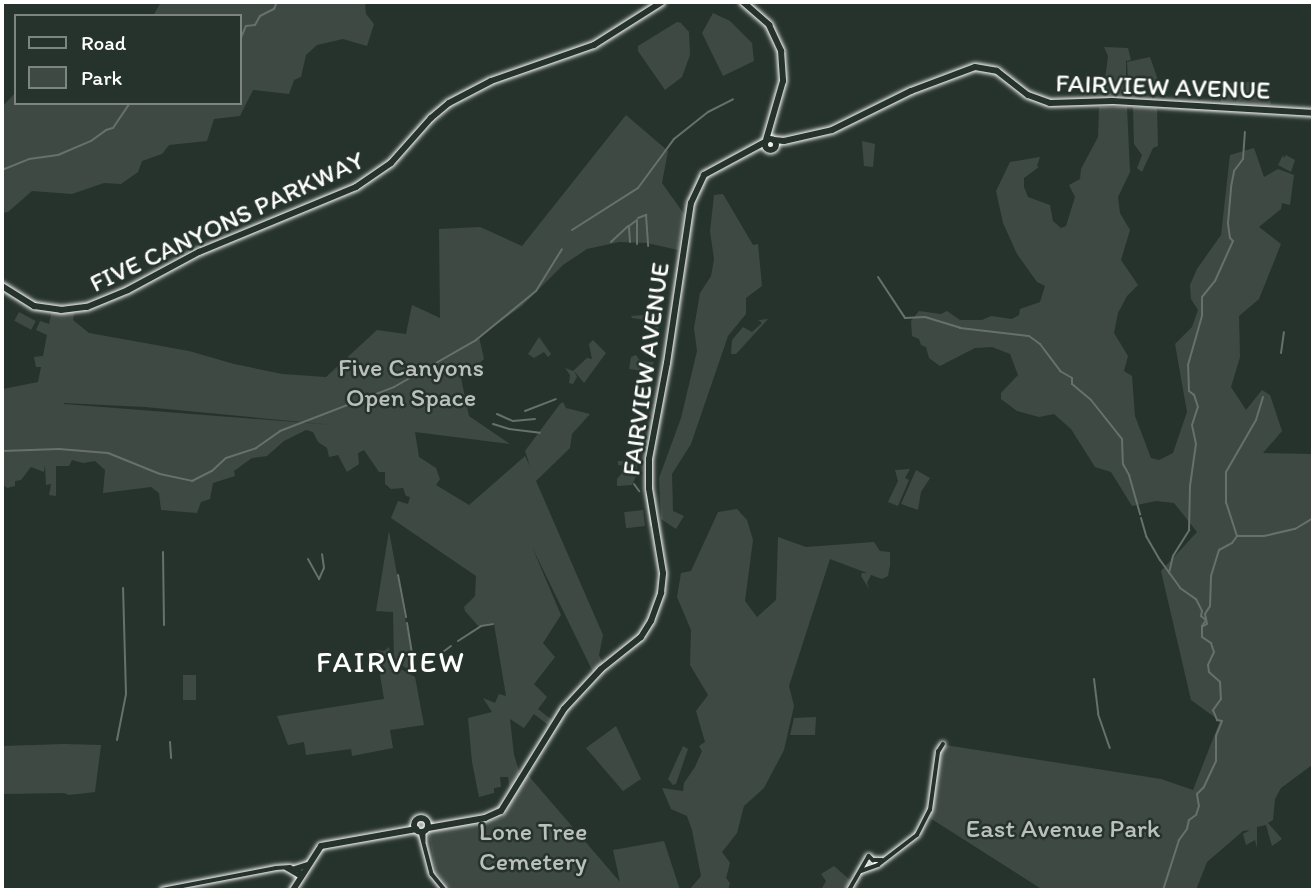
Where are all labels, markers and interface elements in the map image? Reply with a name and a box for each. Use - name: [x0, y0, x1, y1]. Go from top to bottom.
- legend: [14, 14, 242, 105]
- text: Road: [81, 30, 126, 55]
- text: Park: [81, 65, 122, 90]
- street label: FAIRVIEW AVENUE: [1055, 68, 1271, 106]
- street label: FIVE CANYONS PARKWAY: [85, 145, 369, 299]
- street label: FAIRVIEW AVENUE: [616, 261, 676, 477]
- park label: Five Canyons Open Space: [338, 352, 484, 414]
- district label: FAIRVIEW: [318, 644, 464, 680]
- park label: East Avenue Park: [966, 813, 1160, 845]
- park label: Lone Tree Cemetery: [479, 816, 587, 878]

